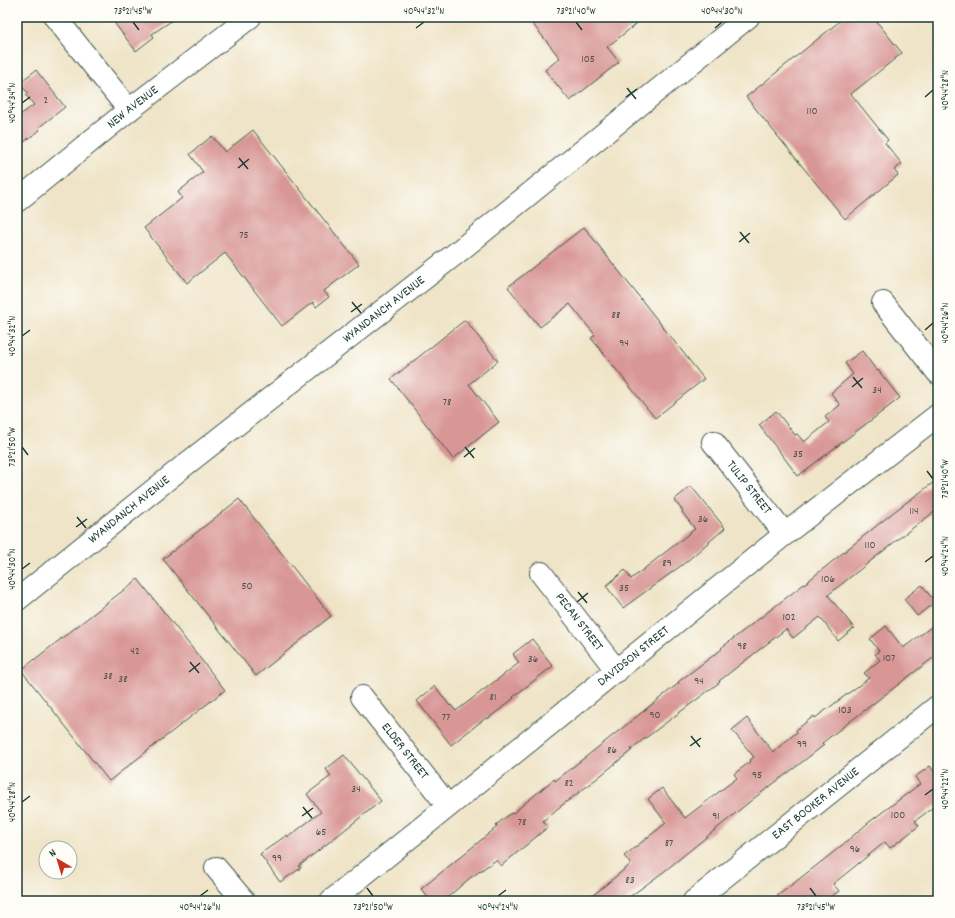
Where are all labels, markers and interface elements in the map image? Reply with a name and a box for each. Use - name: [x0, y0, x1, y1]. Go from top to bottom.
- text: 73°21'45"W: [114, 5, 152, 19]
- text: 40°44'32"N: [404, 5, 444, 19]
- text: 73°21'40"W: [557, 5, 596, 19]
- text: 40°44'30"N: [701, 5, 743, 19]
- house number: 105: [581, 52, 595, 68]
- text: 40°44'28"N: [939, 70, 953, 110]
- street label: NEW AVENUE: [103, 81, 163, 134]
- text: 40°44'34"N: [6, 83, 20, 123]
- house number: 2: [44, 93, 49, 109]
- house number: 110: [807, 104, 817, 120]
- house number: 75: [239, 228, 249, 244]
- street label: WYANDANCH AVENUE: [339, 271, 429, 348]
- text: 40°44'26"N: [939, 303, 953, 343]
- house number: 88: [612, 308, 620, 324]
- text: 40°44'32"N: [6, 316, 20, 356]
- house number: 94: [619, 336, 629, 352]
- house number: 34: [872, 383, 882, 399]
- house number: 78: [443, 395, 451, 411]
- text: 73°21'50"W: [6, 427, 20, 467]
- house number: 35: [793, 447, 803, 463]
- street label: TULIP STREET: [722, 457, 776, 519]
- text: 73°21'40"W: [939, 459, 953, 498]
- street label: WYANDANCH AVENUE: [84, 471, 174, 549]
- house number: 114: [909, 504, 919, 520]
- house number: 36: [698, 512, 708, 528]
- text: 40°44'24"N: [939, 536, 953, 576]
- house number: 110: [865, 538, 875, 554]
- text: 40°44'30"N: [6, 548, 20, 590]
- house number: 89: [662, 556, 672, 572]
- house number: 106: [821, 572, 835, 588]
- house number: 50: [241, 579, 253, 595]
- house number: 35: [619, 581, 629, 597]
- street label: PECAN STREET: [550, 589, 608, 655]
- house number: 102: [782, 610, 796, 626]
- street label: DAVIDSON STREET: [593, 621, 674, 691]
- house number: 98: [737, 639, 747, 655]
- house number: 42: [130, 644, 140, 660]
- house number: 107: [883, 651, 895, 667]
- house number: 36: [528, 652, 538, 668]
- house number: 38: [103, 669, 113, 685]
- house number: 38: [118, 672, 128, 688]
- house number: 94: [694, 674, 704, 690]
- house number: 81: [490, 690, 496, 706]
- house number: 103: [838, 703, 852, 719]
- house number: 90: [649, 708, 661, 724]
- house number: 77: [442, 710, 450, 726]
- street label: ELDER STREET: [376, 719, 433, 784]
- house number: 99: [797, 737, 807, 753]
- house number: 86: [607, 743, 617, 759]
- street label: EAST BOOKER AVENUE: [768, 763, 864, 844]
- house number: 95: [752, 768, 762, 784]
- text: 40°44'22"N: [939, 769, 953, 809]
- house number: 82: [564, 776, 574, 792]
- text: 40°44'28"N: [6, 782, 20, 822]
- house number: 34: [351, 782, 361, 798]
- house number: 100: [891, 808, 905, 824]
- house number: 91: [712, 809, 720, 825]
- house number: 78: [518, 815, 526, 831]
- house number: 65: [316, 825, 326, 841]
- house number: 87: [665, 836, 673, 852]
- north arrow: [38, 840, 78, 880]
- house number: 96: [850, 842, 860, 858]
- text: N: [46, 845, 61, 862]
- house number: 99: [272, 851, 282, 867]
- house number: 83: [625, 873, 635, 889]
- text: 40°44'26"N: [180, 901, 220, 915]
- text: 73°21'50"W: [353, 901, 393, 915]
- text: 40°44'24"N: [478, 901, 518, 915]
- text: 73°21'45"W: [797, 901, 835, 915]

